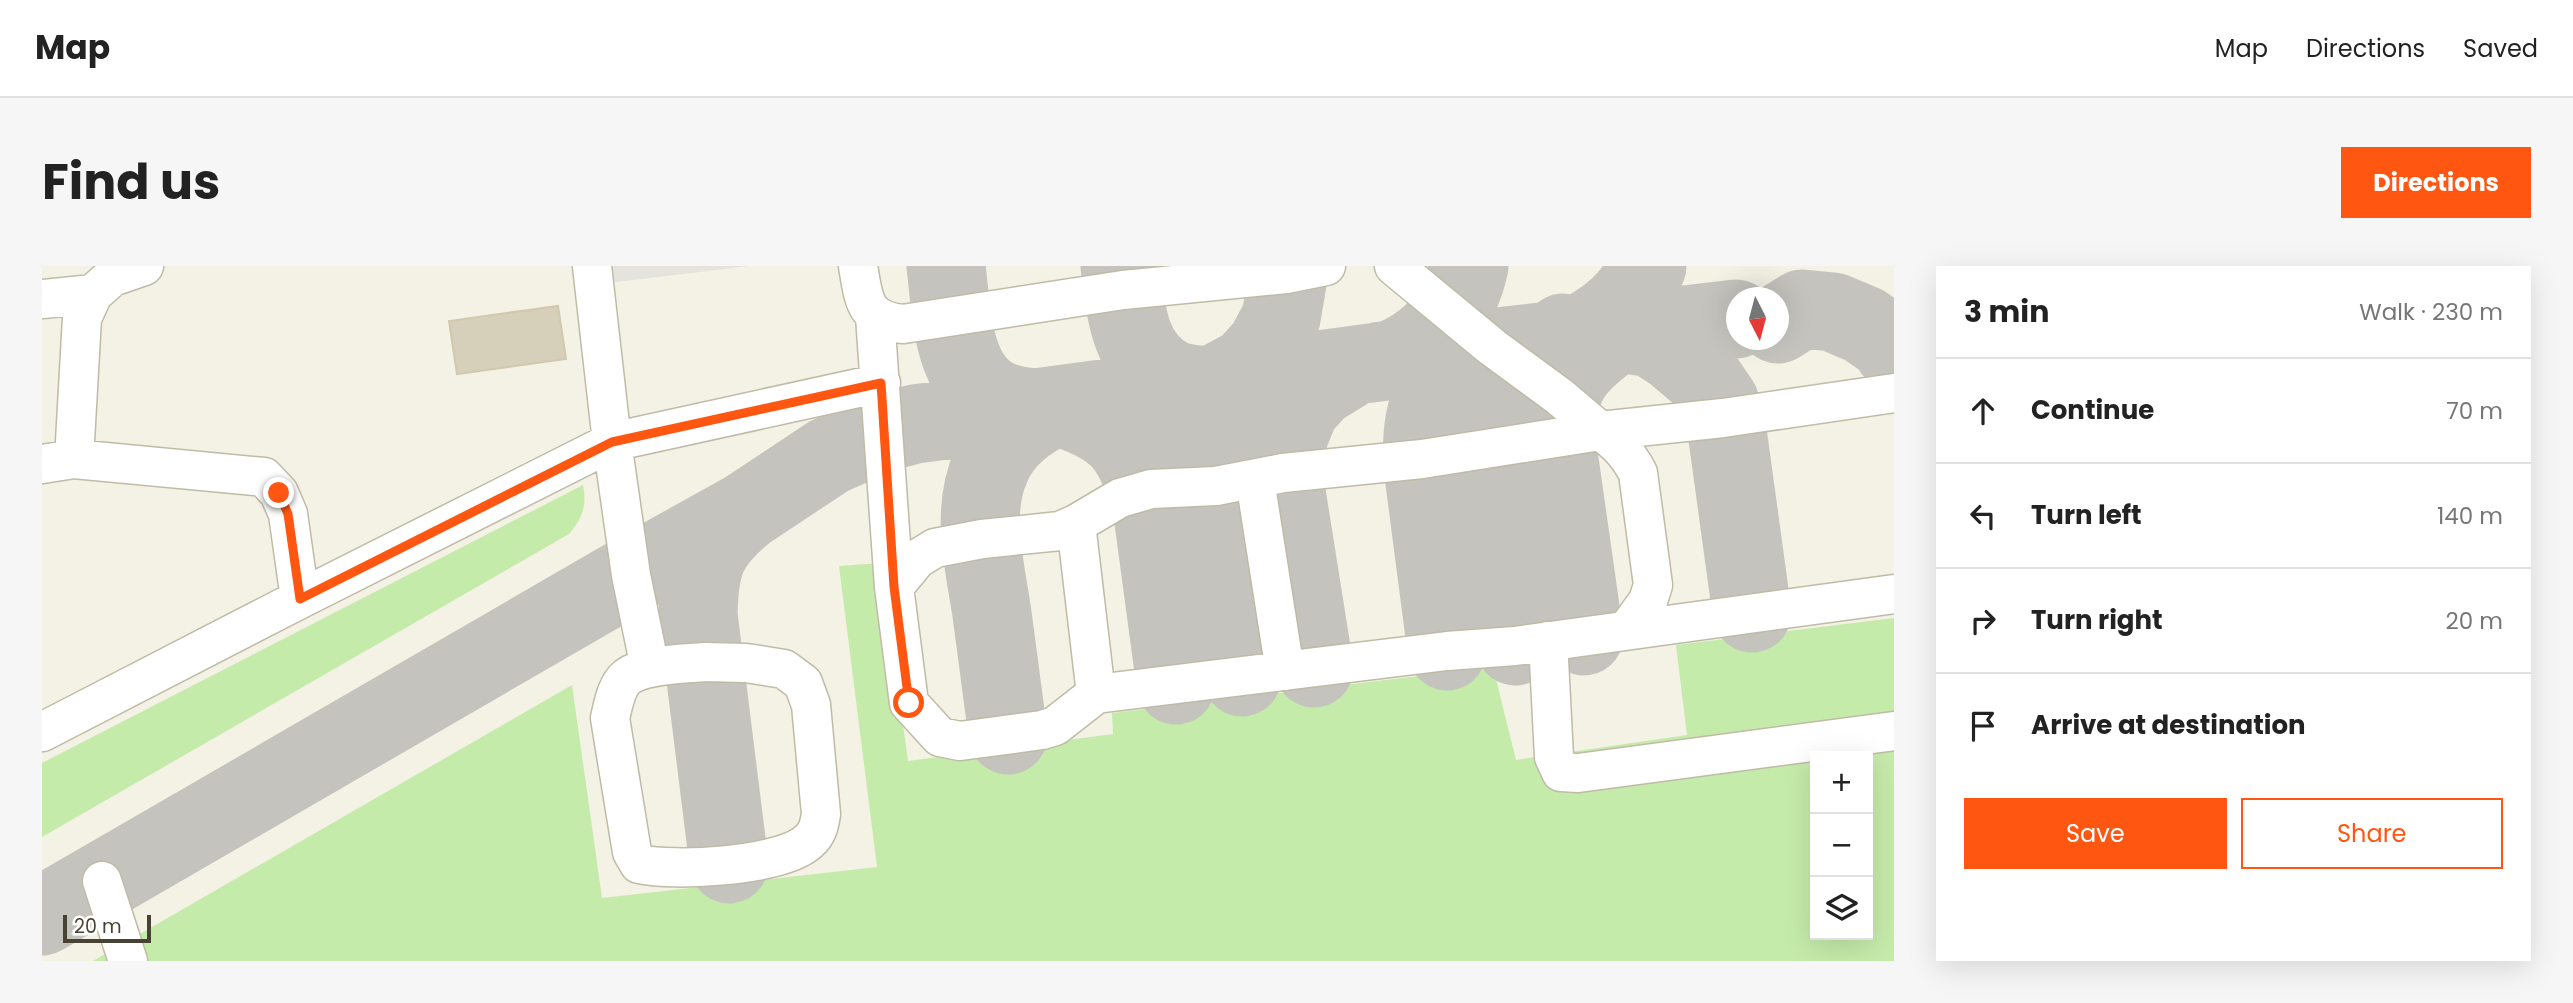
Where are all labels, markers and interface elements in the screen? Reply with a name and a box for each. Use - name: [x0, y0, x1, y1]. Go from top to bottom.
- text: Map: [35, 24, 110, 71]
- text: Map: [2215, 32, 2268, 65]
- text: Directions: [2306, 32, 2425, 65]
- text: Saved: [2463, 32, 2538, 65]
- button: Directions: [2341, 147, 2531, 218]
- text: Find us: [42, 148, 220, 216]
- north arrow: [1726, 287, 1789, 350]
- text: 3 min: [1964, 290, 2049, 333]
- text: Walk · 230 m: [2359, 296, 2503, 328]
- icon: ahead: [1964, 392, 2002, 430]
- text: Continue: [2031, 392, 2154, 428]
- text: 70 m: [2446, 395, 2503, 427]
- route end: [263, 477, 294, 508]
- icon: left: [1964, 497, 2002, 535]
- text: Turn left: [2031, 497, 2142, 533]
- text: 140 m: [2437, 500, 2503, 532]
- icon: right: [1964, 602, 2002, 640]
- text: Turn right: [2031, 602, 2163, 638]
- text: 20 m: [2445, 605, 2503, 637]
- route start: [893, 687, 924, 718]
- icon: arrive: [1964, 707, 2002, 745]
- text: Arrive at destination: [2031, 707, 2306, 743]
- map controls: [1810, 751, 1873, 940]
- button: +: [1810, 751, 1873, 814]
- button: Save: [1964, 798, 2227, 869]
- button: Share: [2241, 798, 2503, 869]
- button: −: [1810, 814, 1873, 877]
- button: layers: [1810, 877, 1873, 940]
- scale bar: [63, 912, 150, 944]
- text: 20 m: [74, 913, 122, 940]

